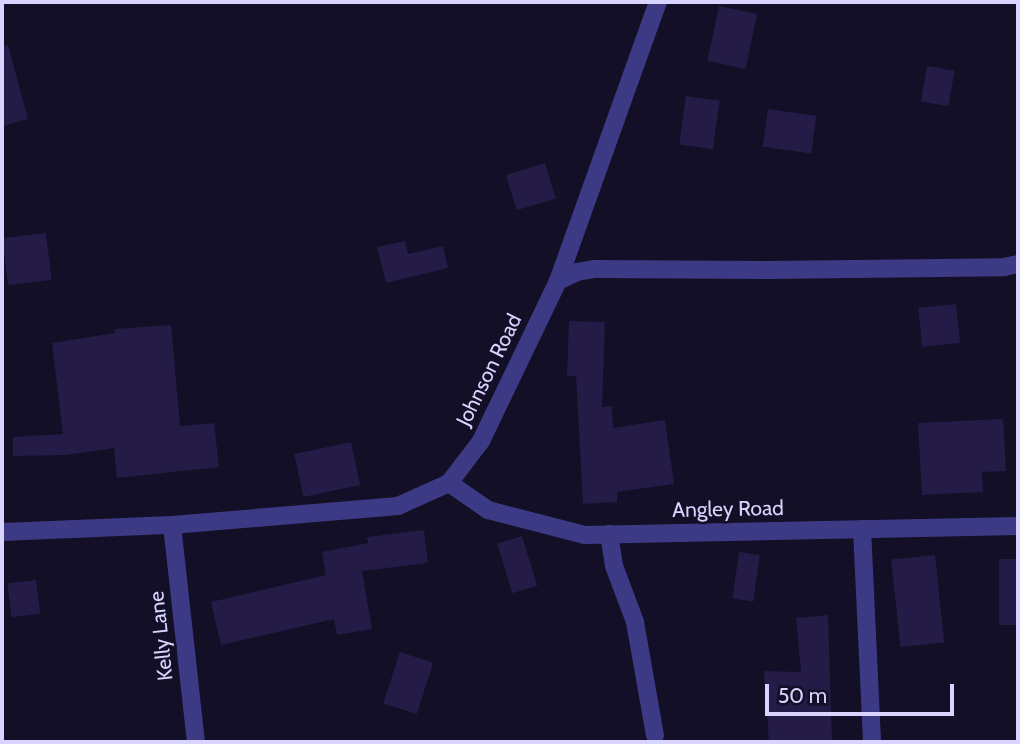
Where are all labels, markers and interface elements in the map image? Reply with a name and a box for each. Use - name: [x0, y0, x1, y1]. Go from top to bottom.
- street label: Johnson Road: [451, 310, 527, 430]
- street label: Angley Road: [672, 495, 784, 523]
- street label: Kelly Lane: [144, 590, 178, 682]
- scale bar: [768, 670, 957, 714]
- text: 50 m: [778, 683, 827, 708]

